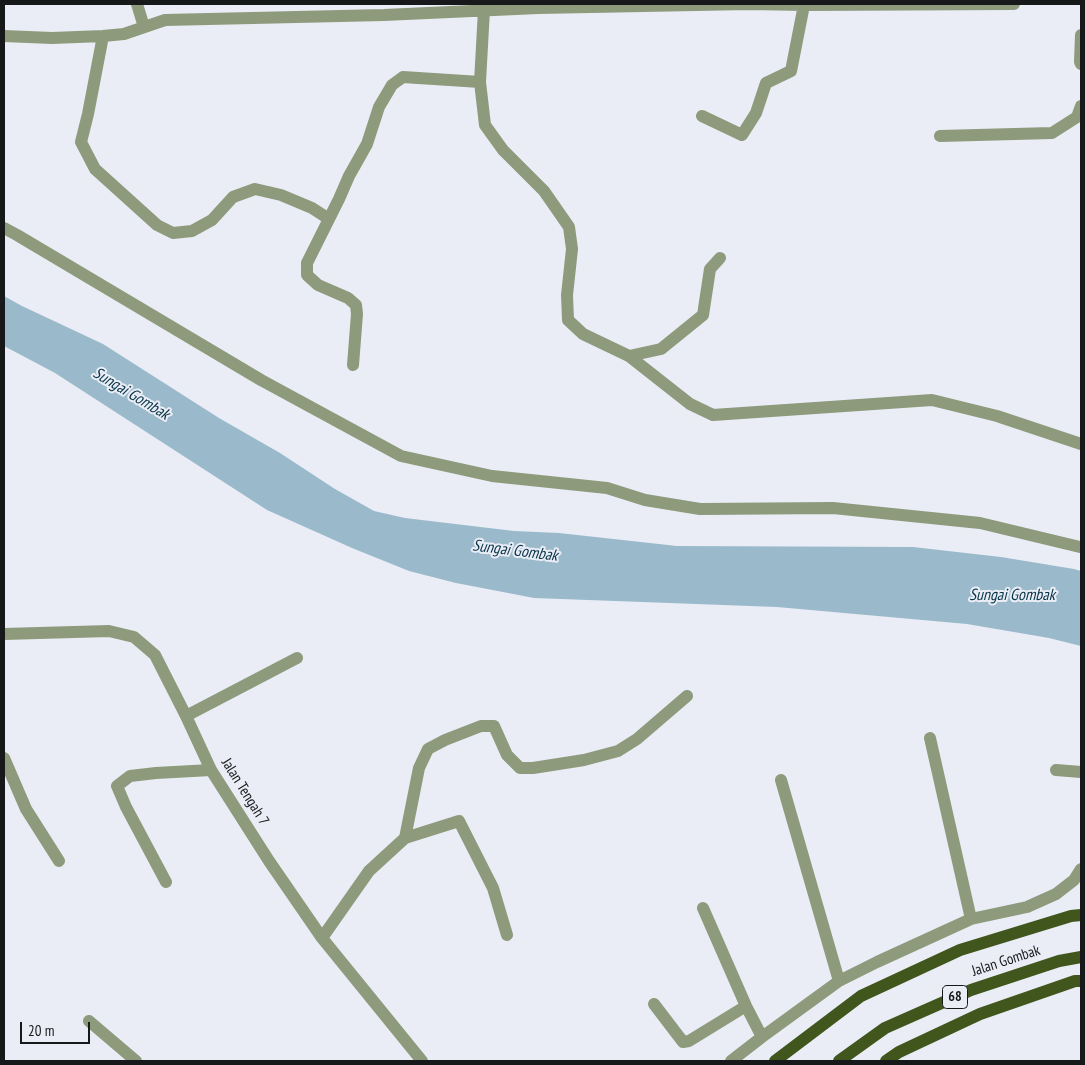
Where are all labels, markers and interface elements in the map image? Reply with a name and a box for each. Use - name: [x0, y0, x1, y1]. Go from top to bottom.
- water label: Sungai Gombak: [89, 364, 173, 424]
- water label: Sungai Gombak: [471, 536, 559, 566]
- water label: Sungai Gombak: [969, 585, 1055, 605]
- street label: Jalan Tengah 7: [217, 755, 273, 829]
- street label: Jalan Gombak: [970, 941, 1042, 981]
- road number: 68: [942, 986, 968, 1009]
- scale bar: [22, 1012, 92, 1044]
- text: 20 m: [28, 1021, 54, 1040]

